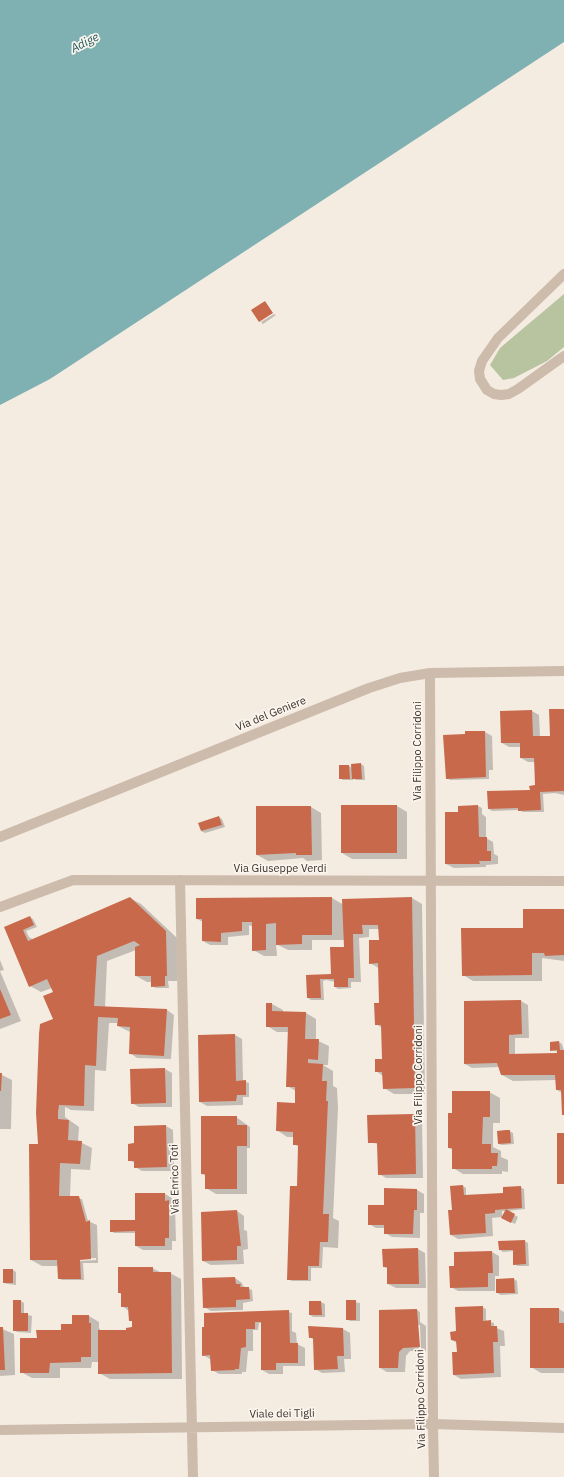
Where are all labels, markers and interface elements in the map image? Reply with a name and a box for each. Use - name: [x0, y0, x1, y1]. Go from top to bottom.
- water label: Adige: [69, 30, 101, 56]
- street label: Via del Geniere: [234, 694, 308, 734]
- street label: Via Filippo Corridoni: [411, 701, 425, 801]
- street label: Via Giuseppe Verdi: [234, 862, 326, 876]
- street label: Via Filippo Corridoni: [412, 1025, 426, 1125]
- street label: Via Enrico Toti: [168, 1144, 182, 1214]
- street label: Via Filippo Corridoni: [414, 1349, 428, 1449]
- street label: Viale dei Tigli: [249, 1407, 315, 1421]

